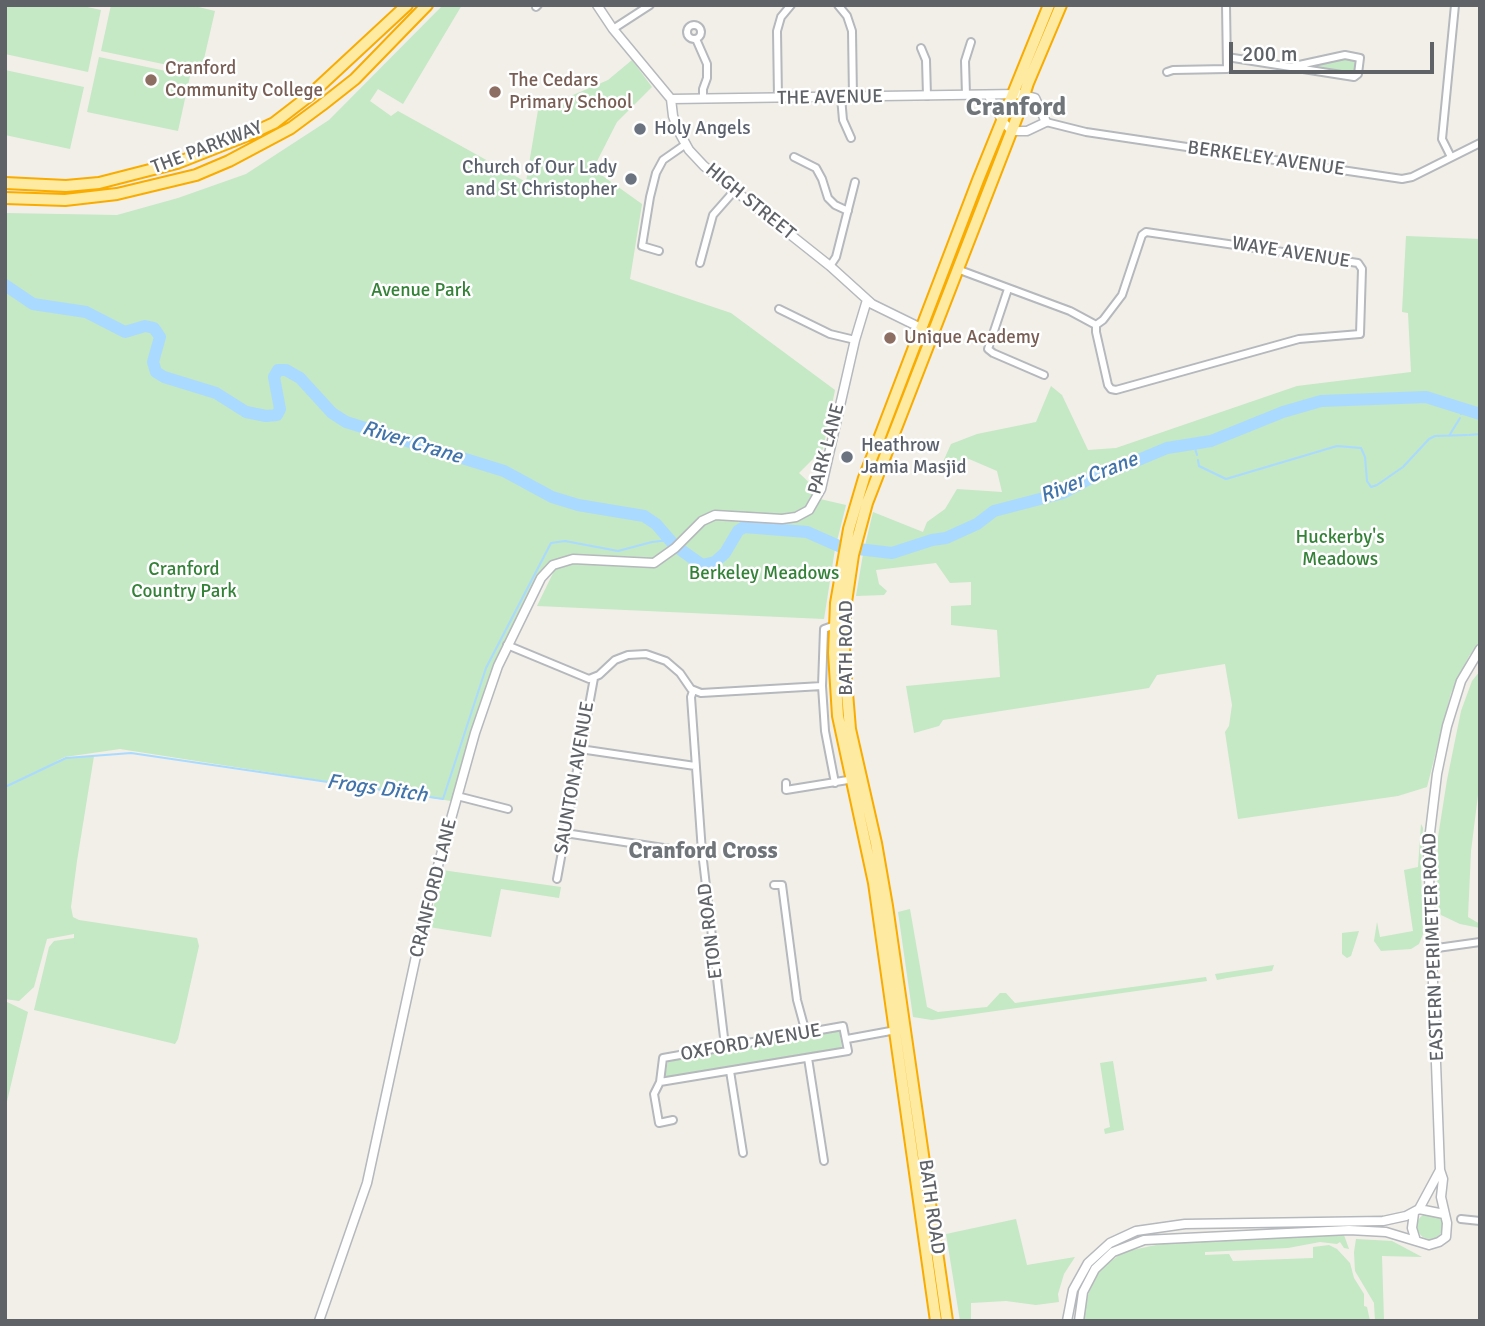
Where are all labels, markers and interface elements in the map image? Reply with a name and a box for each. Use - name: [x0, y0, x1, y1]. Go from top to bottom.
- scale bar: [1233, 28, 1438, 72]
- text: 200 m: [1242, 41, 1297, 67]
- place label: Cranford Community College: [165, 58, 323, 102]
- place label: The Cedars Primary School: [509, 70, 632, 114]
- marker: Cranford Community College: [143, 72, 159, 88]
- marker: The Cedars Primary School: [487, 84, 503, 100]
- street label: THE AVENUE: [777, 86, 883, 110]
- district label: Cranford: [966, 92, 1066, 124]
- street label: THE PARKWAY: [148, 116, 266, 180]
- place label: Holy Angels: [654, 118, 751, 140]
- marker: Holy Angels: [632, 121, 648, 137]
- street label: BERKELEY AVENUE: [1186, 137, 1346, 181]
- place label: Church of Our Lady and St Christopher: [462, 157, 617, 201]
- street label: HIGH STREET: [700, 159, 800, 245]
- marker: Church of Our Lady and St Christopher: [623, 171, 639, 187]
- street label: WAYE AVENUE: [1230, 232, 1352, 274]
- park label: Avenue Park: [371, 280, 471, 302]
- place label: Unique Academy: [904, 327, 1040, 349]
- marker: Unique Academy: [882, 330, 898, 346]
- street label: PARK LANE: [804, 401, 850, 497]
- water label: River Crane: [359, 416, 465, 470]
- place label: Heathrow Jamia Masjid: [861, 435, 967, 479]
- water label: River Crane: [1036, 447, 1142, 509]
- marker: Heathrow Jamia Masjid: [839, 449, 855, 465]
- park label: Huckerby's Meadows: [1296, 527, 1384, 571]
- park label: Cranford Country Park: [131, 559, 237, 603]
- park label: Berkeley Meadows: [689, 563, 839, 585]
- street label: BATH ROAD: [836, 600, 858, 696]
- street label: SAUNTON AVENUE: [550, 700, 600, 856]
- water label: Frogs Ditch: [325, 769, 429, 809]
- street label: CRANFORD LANE: [406, 816, 462, 960]
- street label: EASTERN PERIMETER ROAD: [1419, 832, 1449, 1062]
- district label: Cranford Cross: [628, 838, 778, 866]
- street label: ETON ROAD: [694, 882, 728, 980]
- street label: OXFORD AVENUE: [679, 1019, 823, 1067]
- street label: BATH ROAD: [913, 1158, 949, 1256]

